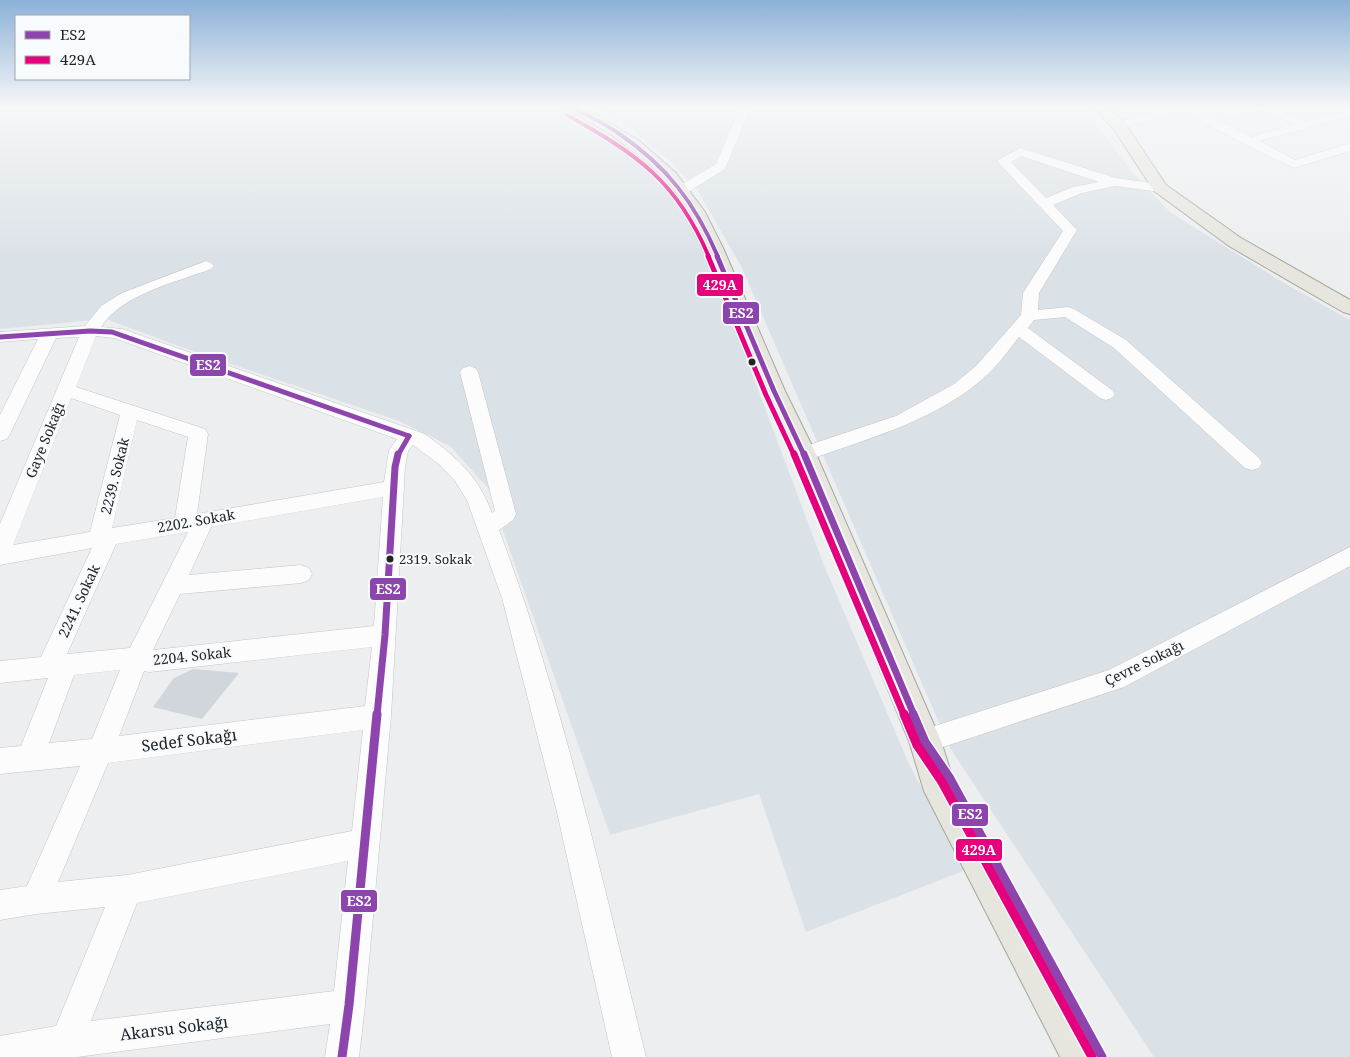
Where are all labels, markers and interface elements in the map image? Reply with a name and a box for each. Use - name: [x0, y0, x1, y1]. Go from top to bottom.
- legend: [15, 15, 190, 80]
- text: ES2: [60, 24, 86, 44]
- text: 429A: [60, 49, 96, 69]
- line badge: 429A: [696, 273, 744, 297]
- text: 429A: [703, 275, 738, 294]
- line badge: ES2: [722, 301, 760, 325]
- text: ES2: [728, 303, 754, 322]
- line badge: ES2: [189, 353, 227, 377]
- text: ES2: [195, 355, 221, 374]
- unlabelled marker: [747, 357, 757, 367]
- street label: Gaye Sokağı: [21, 398, 69, 481]
- street label: 2239. Sokak: [96, 435, 133, 516]
- street label: 2202. Sokak: [156, 504, 237, 537]
- place label: 2319. Sokak: [399, 550, 472, 568]
- marker: 2319. Sokak: [385, 554, 395, 564]
- street label: 2241. Sokak: [53, 561, 104, 640]
- line badge: ES2: [369, 577, 407, 601]
- text: ES2: [375, 579, 401, 598]
- street label: Çevre Sokağı: [1101, 635, 1187, 690]
- street label: 2204. Sokak: [152, 642, 233, 669]
- street label: Sedef Sokağı: [140, 723, 238, 757]
- line badge: ES2: [951, 803, 989, 827]
- text: ES2: [957, 804, 983, 823]
- line badge: 429A: [955, 838, 1003, 862]
- text: 429A: [962, 840, 997, 859]
- line badge: ES2: [340, 889, 378, 913]
- text: ES2: [346, 891, 372, 910]
- street label: Akarsu Sokağı: [119, 1010, 229, 1046]

